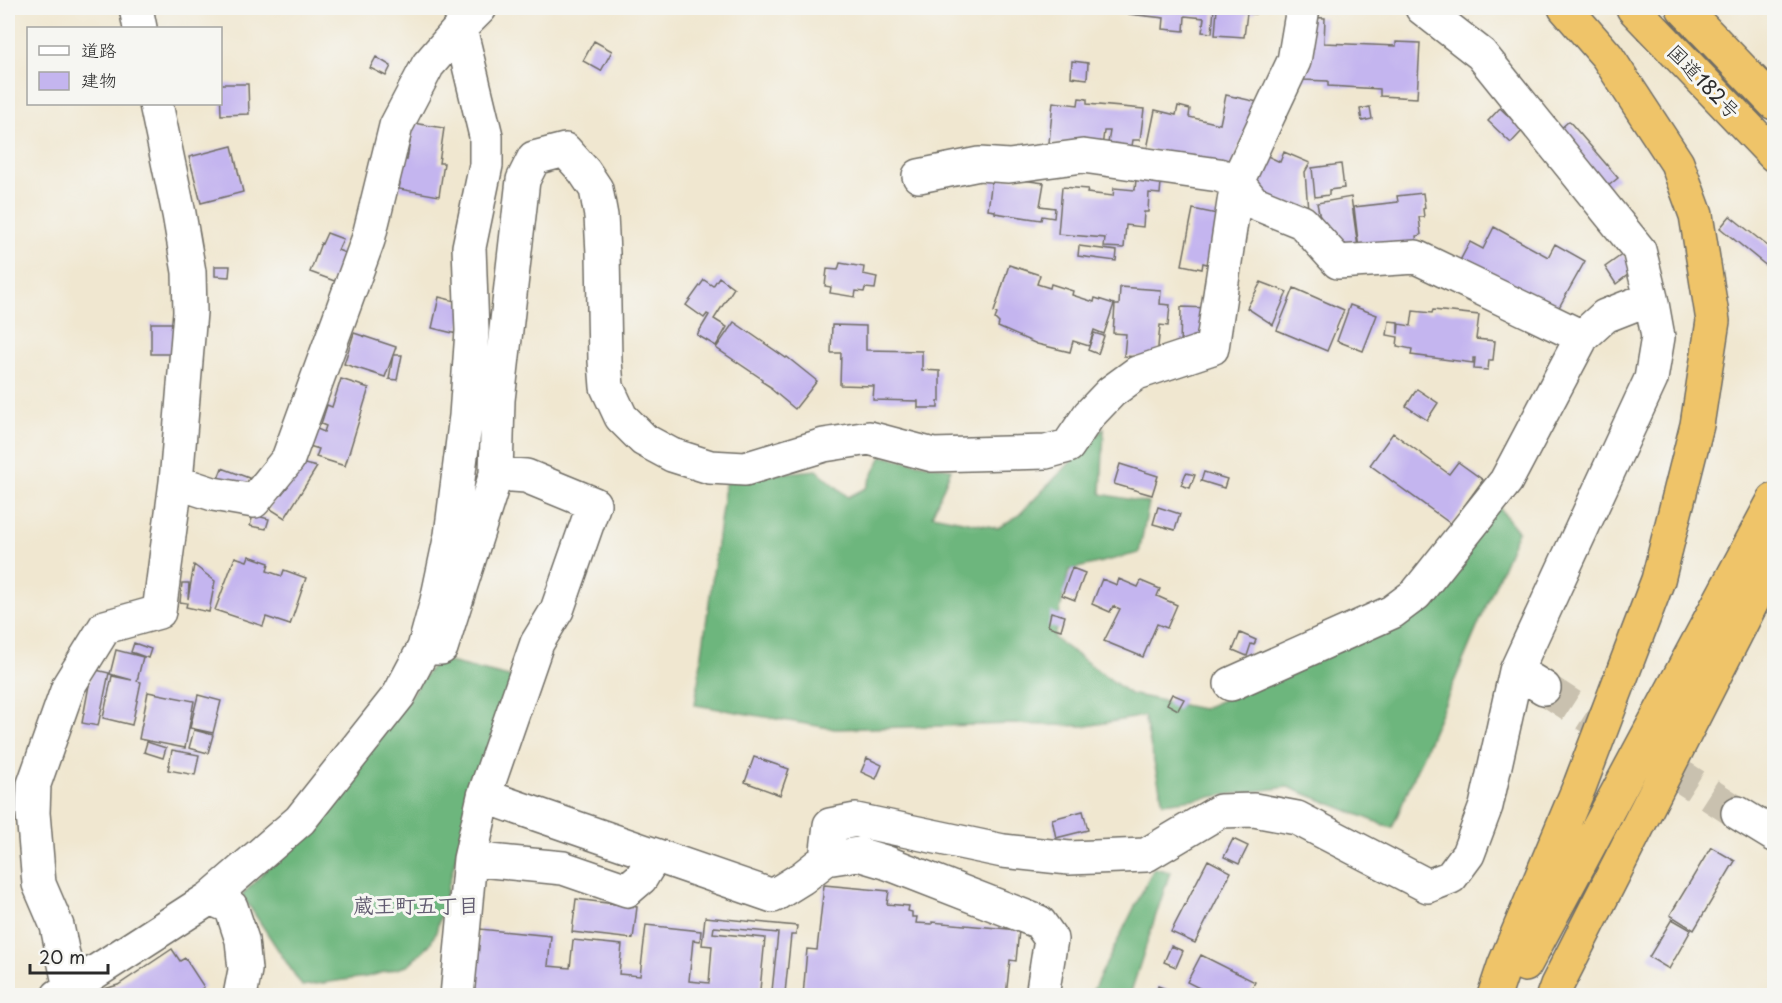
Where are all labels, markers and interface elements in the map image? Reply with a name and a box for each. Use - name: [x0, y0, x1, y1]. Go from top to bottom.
- legend: [27, 27, 222, 105]
- text: 道路: [81, 36, 117, 63]
- street label: 国道182号: [1661, 37, 1747, 125]
- text: 建物: [81, 66, 117, 93]
- district label: 蔵王町五丁目: [353, 888, 479, 920]
- scale bar: [30, 937, 108, 975]
- text: 20 m: [39, 943, 85, 970]

